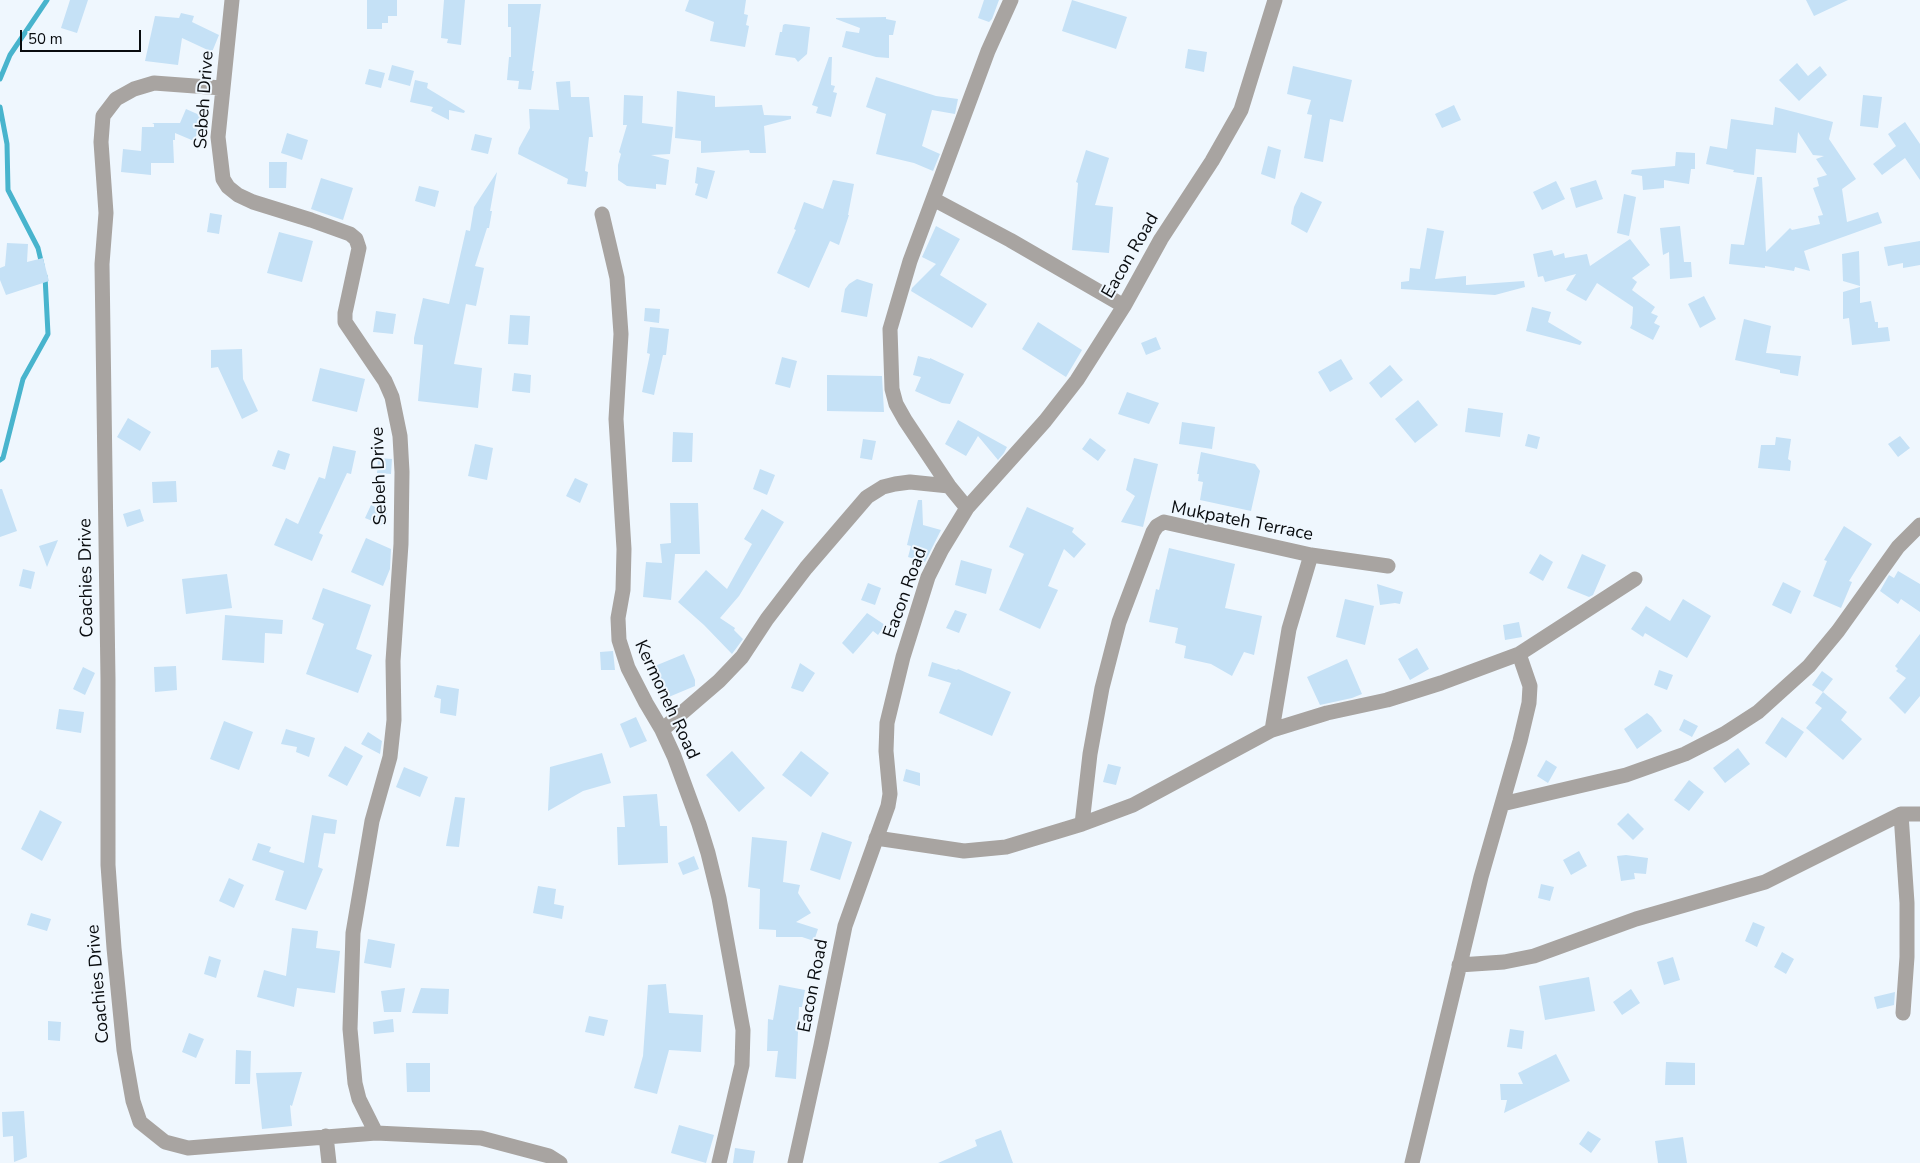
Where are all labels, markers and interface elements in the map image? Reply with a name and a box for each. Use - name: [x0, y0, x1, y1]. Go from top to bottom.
- scale bar: [22, 20, 144, 52]
- text: 50 m: [28, 29, 63, 49]
- street label: Sebeh Drive: [191, 50, 219, 150]
- street label: Eacon Road: [1098, 210, 1164, 302]
- street label: Sebeh Drive: [367, 427, 393, 525]
- street label: Mukpateh Terrace: [1169, 498, 1315, 546]
- street label: Coachies Drive: [75, 518, 99, 638]
- street label: Eacon Road: [880, 545, 932, 641]
- street label: Kermoneh Road: [629, 637, 703, 763]
- street label: Coachies Drive: [83, 924, 115, 1044]
- street label: Eacon Road: [794, 937, 834, 1035]

